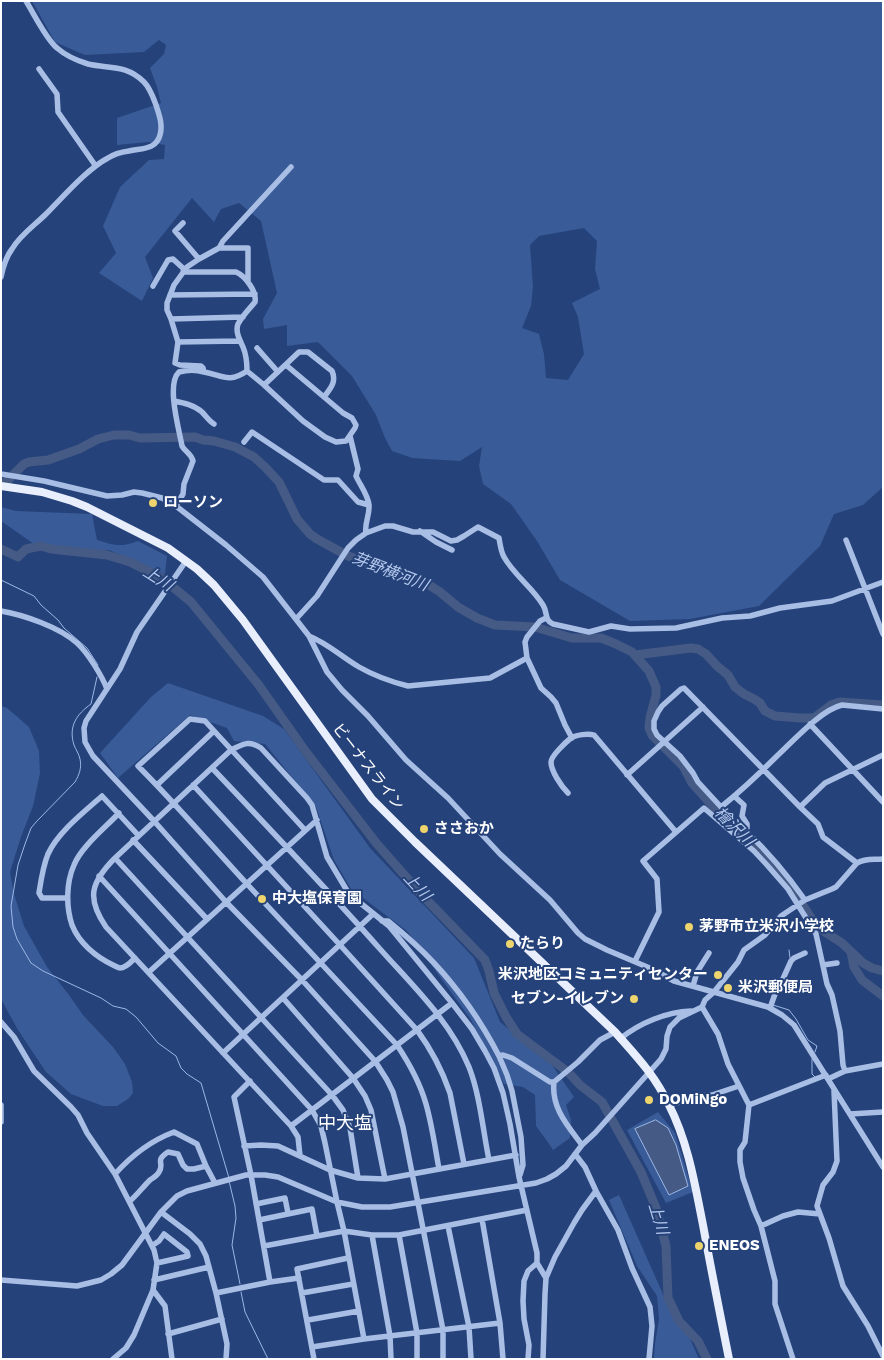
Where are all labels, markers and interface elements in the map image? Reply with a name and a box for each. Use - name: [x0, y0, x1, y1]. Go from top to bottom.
- place label: ローソン: [163, 494, 223, 512]
- marker: ローソン: [147, 497, 159, 509]
- water label: 芽野横河川: [349, 549, 431, 595]
- water label: 上川: [139, 562, 177, 596]
- street label: ビーナスライン: [329, 720, 407, 814]
- water label: 檜沢川: [710, 803, 758, 851]
- place label: ささおか: [434, 820, 494, 838]
- marker: ささおか: [418, 823, 430, 835]
- water label: 上川: [399, 869, 435, 905]
- place label: 中大塩保育園: [272, 890, 362, 908]
- marker: 中大塩保育園: [256, 893, 268, 905]
- place label: 茅野市立米沢小学校: [699, 918, 834, 936]
- marker: 茅野市立米沢小学校: [683, 921, 695, 933]
- place label: たらり: [520, 935, 565, 953]
- marker: たらり: [504, 938, 516, 950]
- place label: 米沢地区コミュニティセンター: [498, 966, 708, 984]
- marker: 米沢地区コミュニティセンター: [712, 969, 724, 981]
- place label: 米沢郵便局: [738, 979, 813, 997]
- marker: 米沢郵便局: [722, 982, 734, 994]
- place label: セブン-イレブン: [511, 990, 624, 1008]
- marker: セブン-イレブン: [628, 993, 640, 1005]
- place label: DOMiNgo: [659, 1091, 727, 1109]
- marker: DOMiNgo: [643, 1094, 655, 1106]
- district label: 中大塩: [318, 1113, 372, 1135]
- water label: 上川: [644, 1201, 672, 1237]
- place label: ENEOS: [709, 1237, 760, 1255]
- marker: ENEOS: [693, 1240, 705, 1252]

